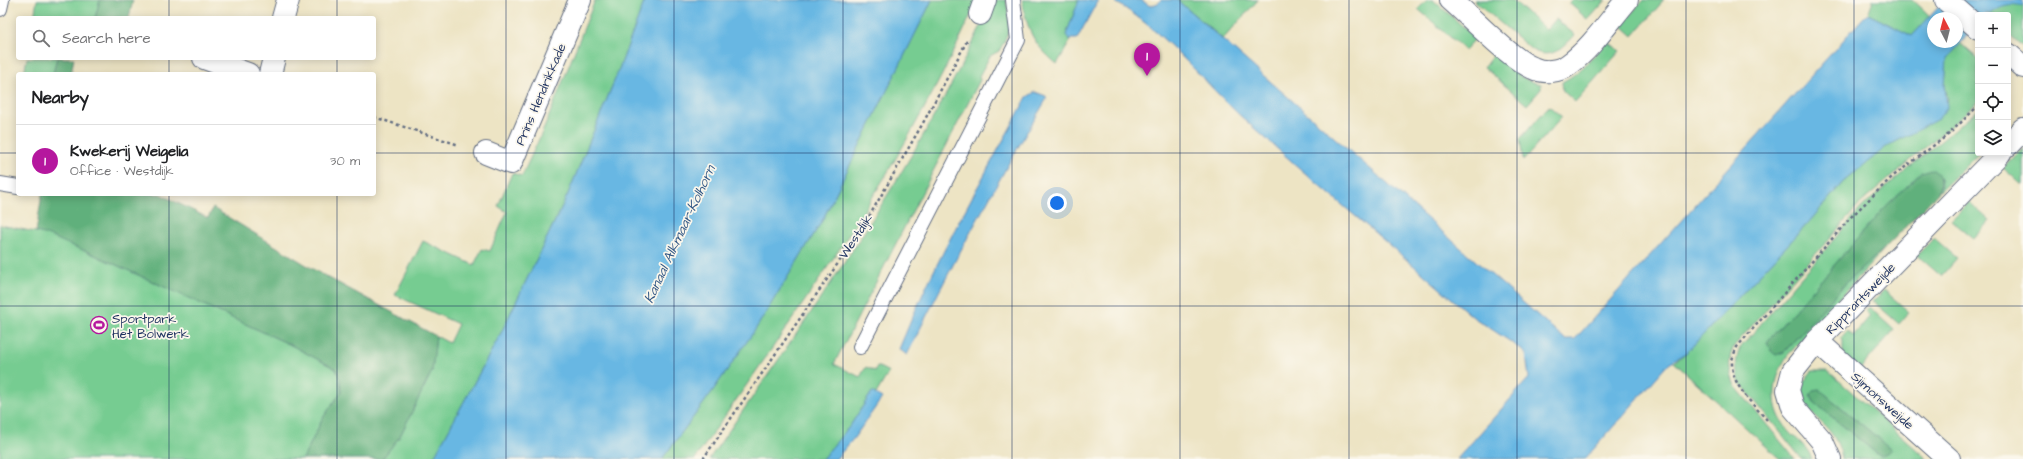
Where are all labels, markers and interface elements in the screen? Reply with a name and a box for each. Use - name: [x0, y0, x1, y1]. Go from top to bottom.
- north arrow: [1927, 12, 1963, 48]
- map controls: [1975, 12, 2011, 156]
- button: +: [1975, 12, 2011, 48]
- search box: [16, 16, 376, 60]
- icon: search: [30, 27, 52, 49]
- text: Search here: [62, 28, 151, 49]
- street label: Prins Hendrikkade: [511, 41, 571, 148]
- pin: 1: [1134, 43, 1160, 76]
- button: −: [1975, 48, 2011, 84]
- button: locate: [1975, 84, 2011, 120]
- text: Nearby: [32, 86, 89, 110]
- button: layers: [1975, 120, 2011, 156]
- text: Kwekerij Weigelia: [70, 141, 188, 162]
- text: 1: [44, 152, 46, 170]
- text: 30 m: [330, 152, 360, 170]
- water label: Kanaal Alkmaar-Kolhorn: [639, 161, 721, 307]
- text: Office · Westdijk: [70, 162, 174, 180]
- your location: [1047, 193, 1067, 213]
- street label: Westdijk: [835, 211, 877, 262]
- street label: Ripprantsweijde: [1822, 259, 1900, 339]
- place label: Sportpark Het Bolwerk: [112, 310, 189, 343]
- sports icon: Sportpark Het Bolwerk: [89, 315, 109, 335]
- street label: Sijmonsweijde: [1847, 368, 1918, 434]

